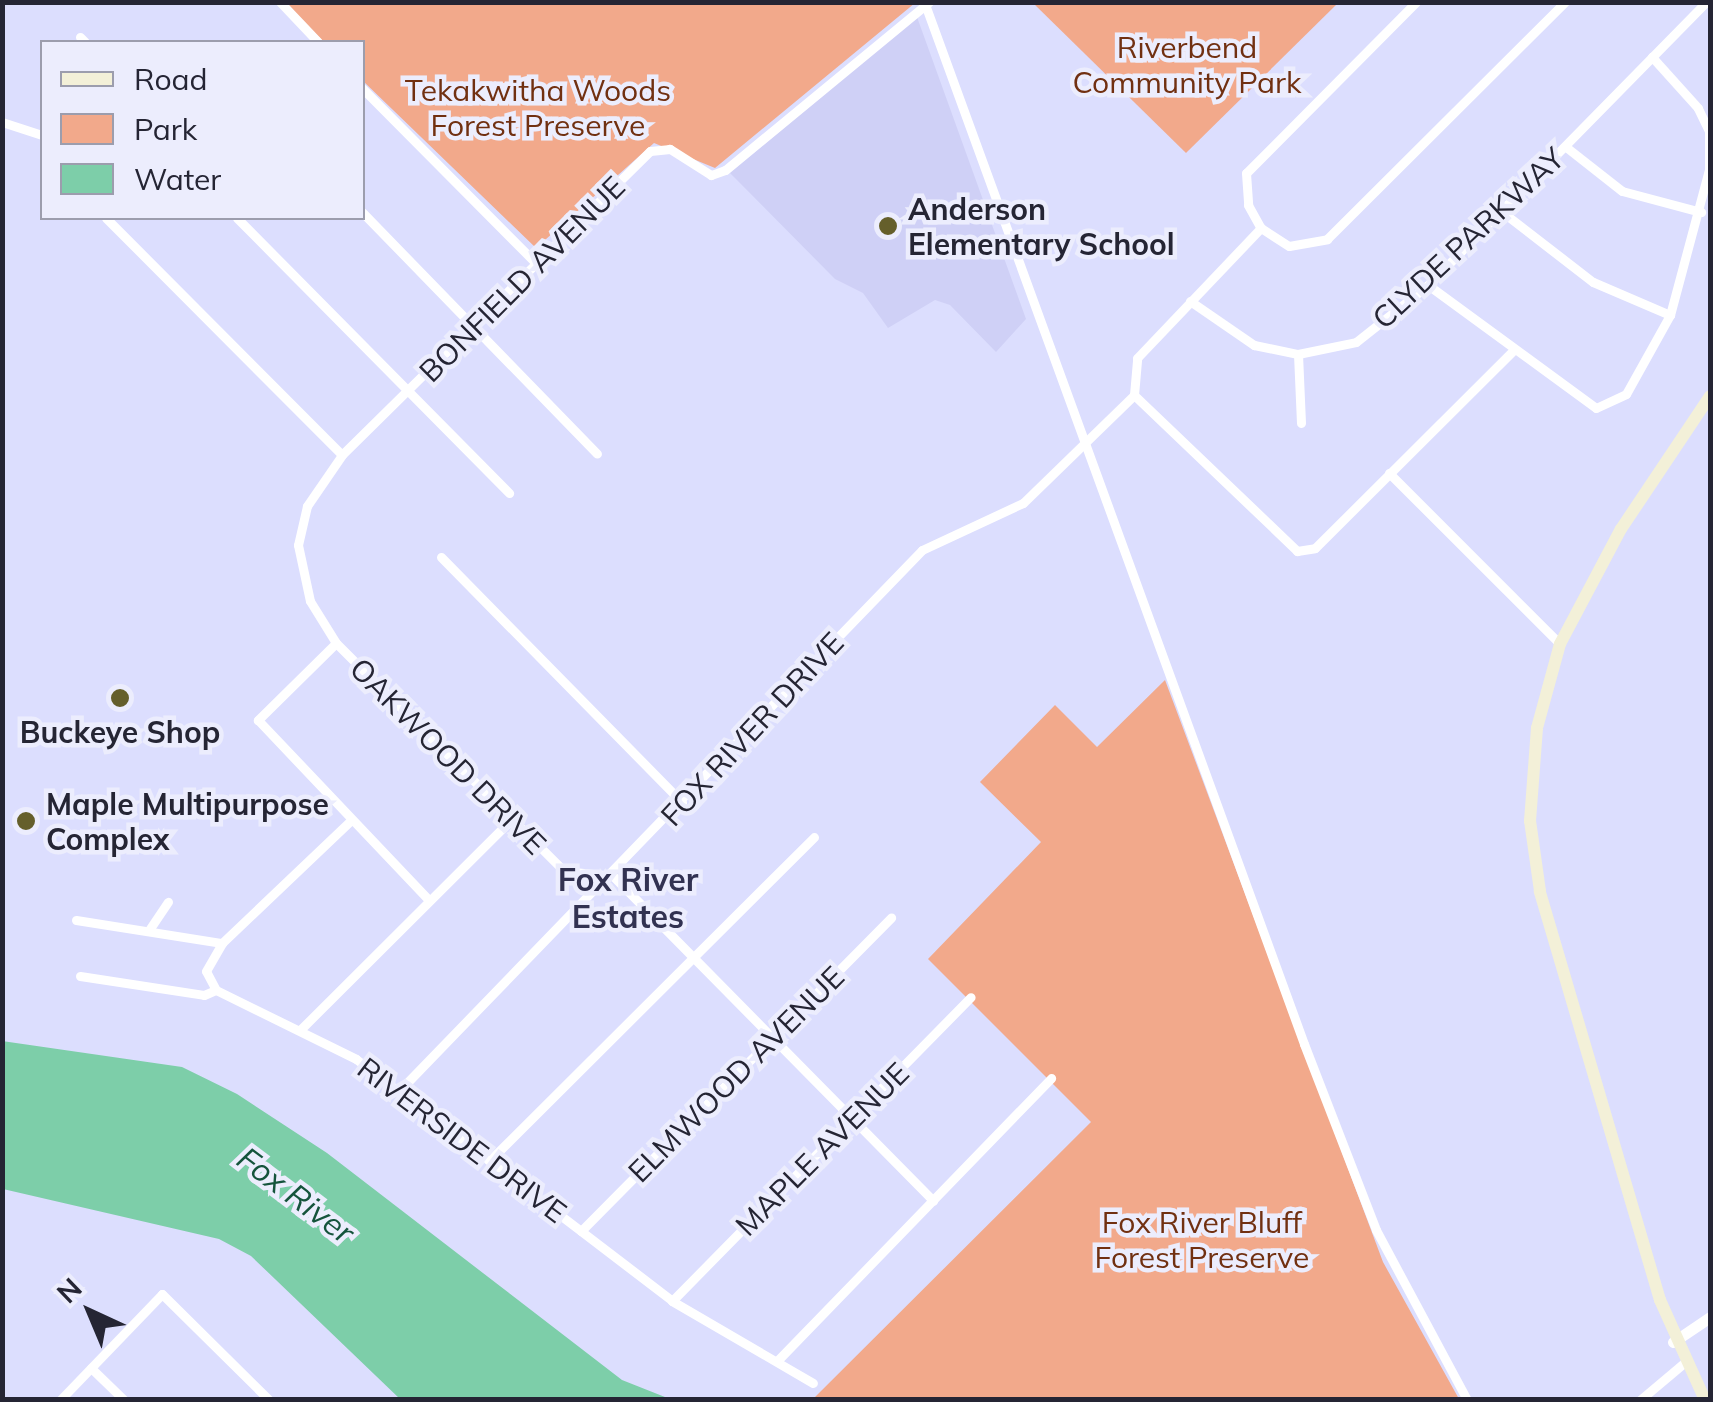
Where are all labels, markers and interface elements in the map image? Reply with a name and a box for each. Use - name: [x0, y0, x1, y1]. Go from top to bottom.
- park label: Riverbend Community Park: [1073, 29, 1301, 100]
- legend: [40, 40, 365, 220]
- text: Road: [134, 60, 208, 98]
- park label: Tekakwitha Woods Forest Preserve: [405, 72, 671, 142]
- text: Park: [134, 110, 197, 148]
- street label: CLYDE PARKWAY: [1365, 140, 1571, 336]
- text: Water: [134, 160, 221, 198]
- street label: BONFIELD AVENUE: [412, 169, 632, 389]
- place label: Anderson Elementary School: [908, 191, 1175, 262]
- marker: Anderson Elementary School: [877, 215, 899, 237]
- street label: FOX RIVER DRIVE: [653, 625, 851, 833]
- street label: OAKWOOD DRIVE: [343, 651, 553, 861]
- marker: Buckeye Shop: [109, 687, 131, 709]
- place label: Buckeye Shop: [20, 714, 220, 750]
- place label: Maple Multipurpose Complex: [46, 786, 329, 856]
- marker: Maple Multipurpose Complex: [15, 810, 37, 832]
- district label: Fox River Estates: [558, 861, 698, 936]
- street label: ELMWOOD AVENUE: [621, 959, 851, 1189]
- street label: RIVERSIDE DRIVE: [351, 1050, 573, 1230]
- street label: MAPLE AVENUE: [728, 1055, 916, 1243]
- water label: Fox River: [230, 1139, 362, 1251]
- park label: Fox River Bluff Forest Preserve: [1095, 1204, 1309, 1274]
- north arrow: [40, 1262, 140, 1362]
- text: N: [49, 1270, 89, 1310]

